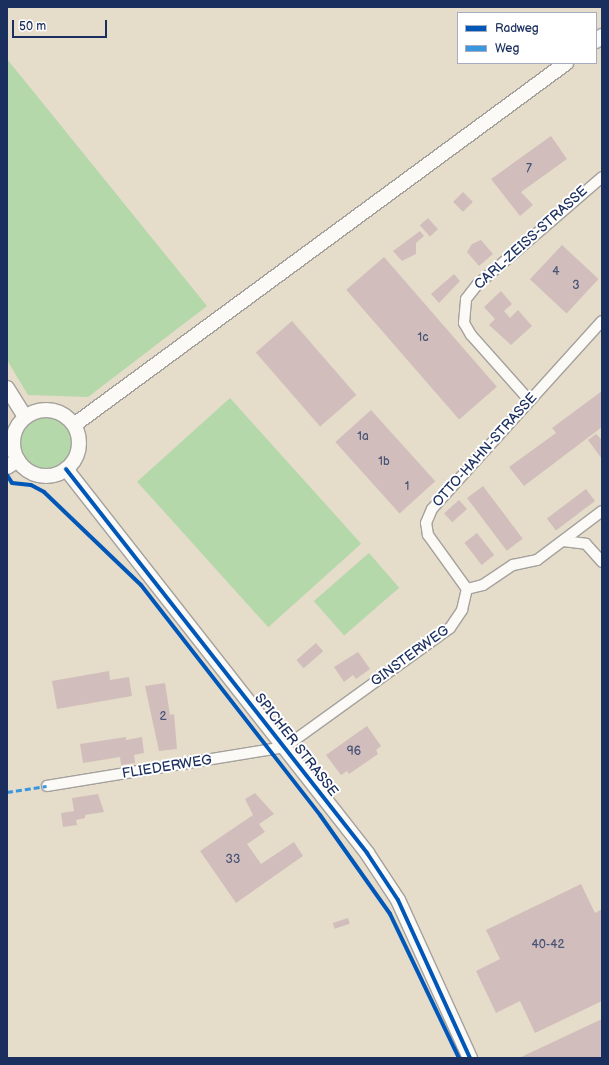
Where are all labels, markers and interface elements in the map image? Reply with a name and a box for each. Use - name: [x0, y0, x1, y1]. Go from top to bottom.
- scale bar: [14, 12, 109, 38]
- legend: [457, 12, 597, 64]
- text: 50 m: [19, 19, 46, 34]
- text: Radweg: [495, 21, 539, 36]
- text: Weg: [495, 41, 519, 56]
- house number: 7: [526, 162, 532, 176]
- street label: CARL-ZEISS-STRASSE: [471, 183, 591, 293]
- house number: 4: [552, 265, 560, 279]
- house number: 3: [572, 279, 580, 293]
- house number: 1c: [417, 331, 429, 345]
- street label: OTTO-HAHN-STRASSE: [429, 390, 541, 510]
- house number: 1a: [357, 430, 369, 444]
- house number: 1b: [378, 455, 390, 469]
- house number: 1: [405, 480, 409, 494]
- street label: GINSTERWEG: [368, 622, 452, 690]
- street label: SPICHER STRASSE: [251, 690, 341, 800]
- house number: 2: [159, 710, 167, 724]
- house number: 96: [347, 745, 361, 759]
- street label: FLIEDERWEG: [121, 752, 213, 782]
- house number: 33: [226, 853, 240, 867]
- house number: 40-42: [531, 938, 565, 952]

